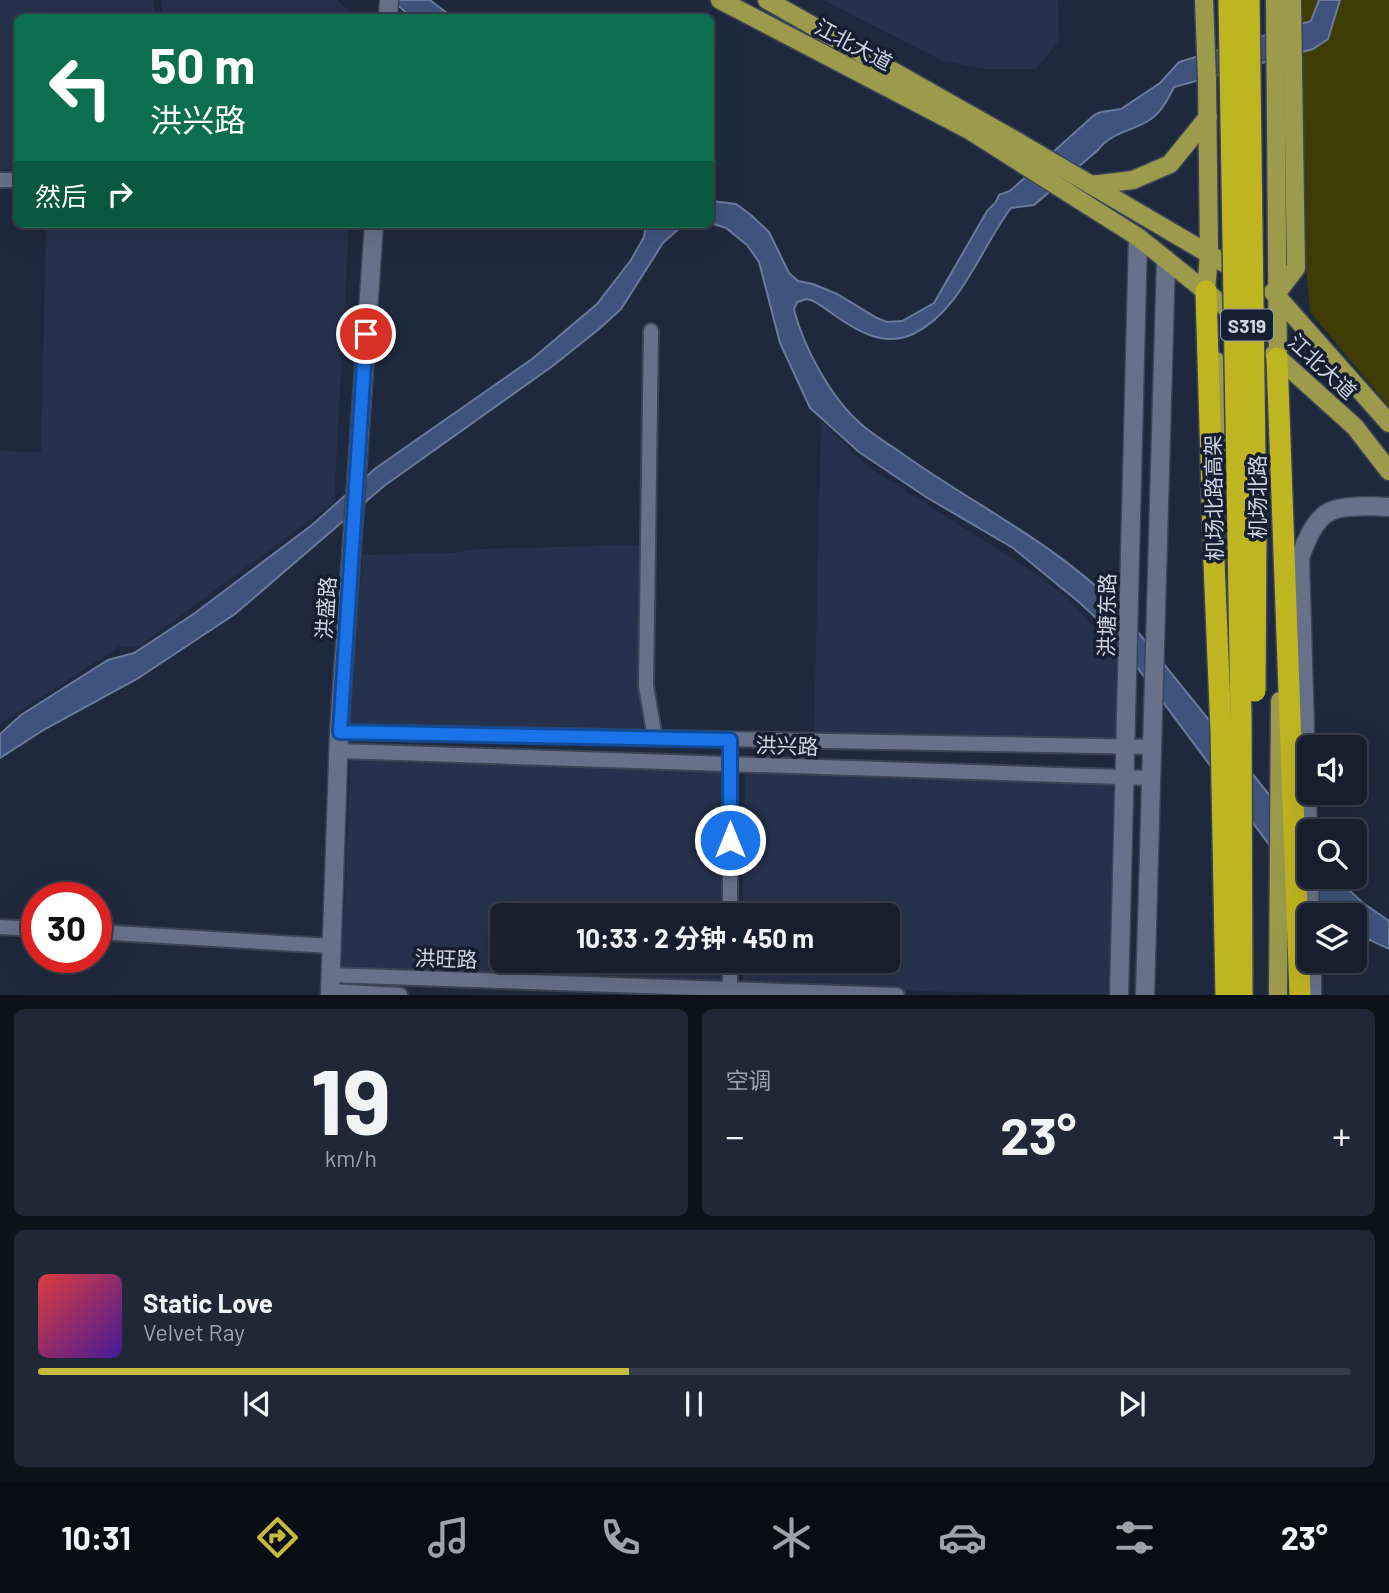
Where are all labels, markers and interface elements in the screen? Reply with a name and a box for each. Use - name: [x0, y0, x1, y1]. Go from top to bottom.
- street label: 江北大道: [811, 13, 897, 75]
- text: 50 m: [150, 35, 255, 94]
- icon: left: [35, 42, 126, 133]
- text: 洪兴路: [150, 100, 246, 138]
- icon: right: [101, 175, 139, 213]
- text: 然后: [35, 180, 87, 211]
- pin: [336, 304, 396, 364]
- road number: S319: [1221, 310, 1273, 340]
- icon: arrive: [347, 315, 385, 353]
- street label: 江北大道: [1284, 328, 1362, 404]
- street label: 机场北路高架: [1199, 435, 1227, 561]
- street label: 机场北路: [1244, 455, 1269, 539]
- street label: 洪塘东路: [1093, 573, 1119, 657]
- street label: 洪盛路: [310, 576, 340, 640]
- street label: 洪兴路: [755, 731, 819, 759]
- map controls: [1297, 735, 1367, 973]
- button: sound: [1297, 735, 1367, 805]
- position arrow: [693, 803, 767, 877]
- button: search: [1297, 819, 1367, 889]
- speed limit sign: 30: [21, 882, 112, 973]
- button: layers: [1297, 903, 1367, 973]
- text: 10:33 · 2 分钟 · 450 m: [576, 922, 814, 953]
- street label: 洪旺路: [414, 944, 478, 972]
- text: 19: [310, 1044, 391, 1153]
- text: 空调: [726, 1066, 772, 1094]
- text: 23°: [1000, 1103, 1076, 1165]
- text: −: [726, 1112, 745, 1158]
- text: +: [1332, 1112, 1351, 1158]
- text: km/h: [325, 1144, 377, 1172]
- text: Static Love: [143, 1287, 273, 1318]
- text: Velvet Ray: [143, 1318, 245, 1346]
- icon: previous: [238, 1385, 276, 1423]
- icon: pause: [675, 1385, 713, 1423]
- icon: next: [1113, 1385, 1151, 1423]
- icon: directions: [253, 1513, 302, 1562]
- icon: music: [424, 1513, 473, 1562]
- icon: phone: [596, 1513, 645, 1562]
- icon: climate: [767, 1513, 816, 1562]
- icon: car: [938, 1513, 987, 1562]
- icon: filters: [1110, 1513, 1159, 1562]
- text: 10:31: [61, 1518, 131, 1556]
- text: 23°: [1281, 1518, 1328, 1556]

